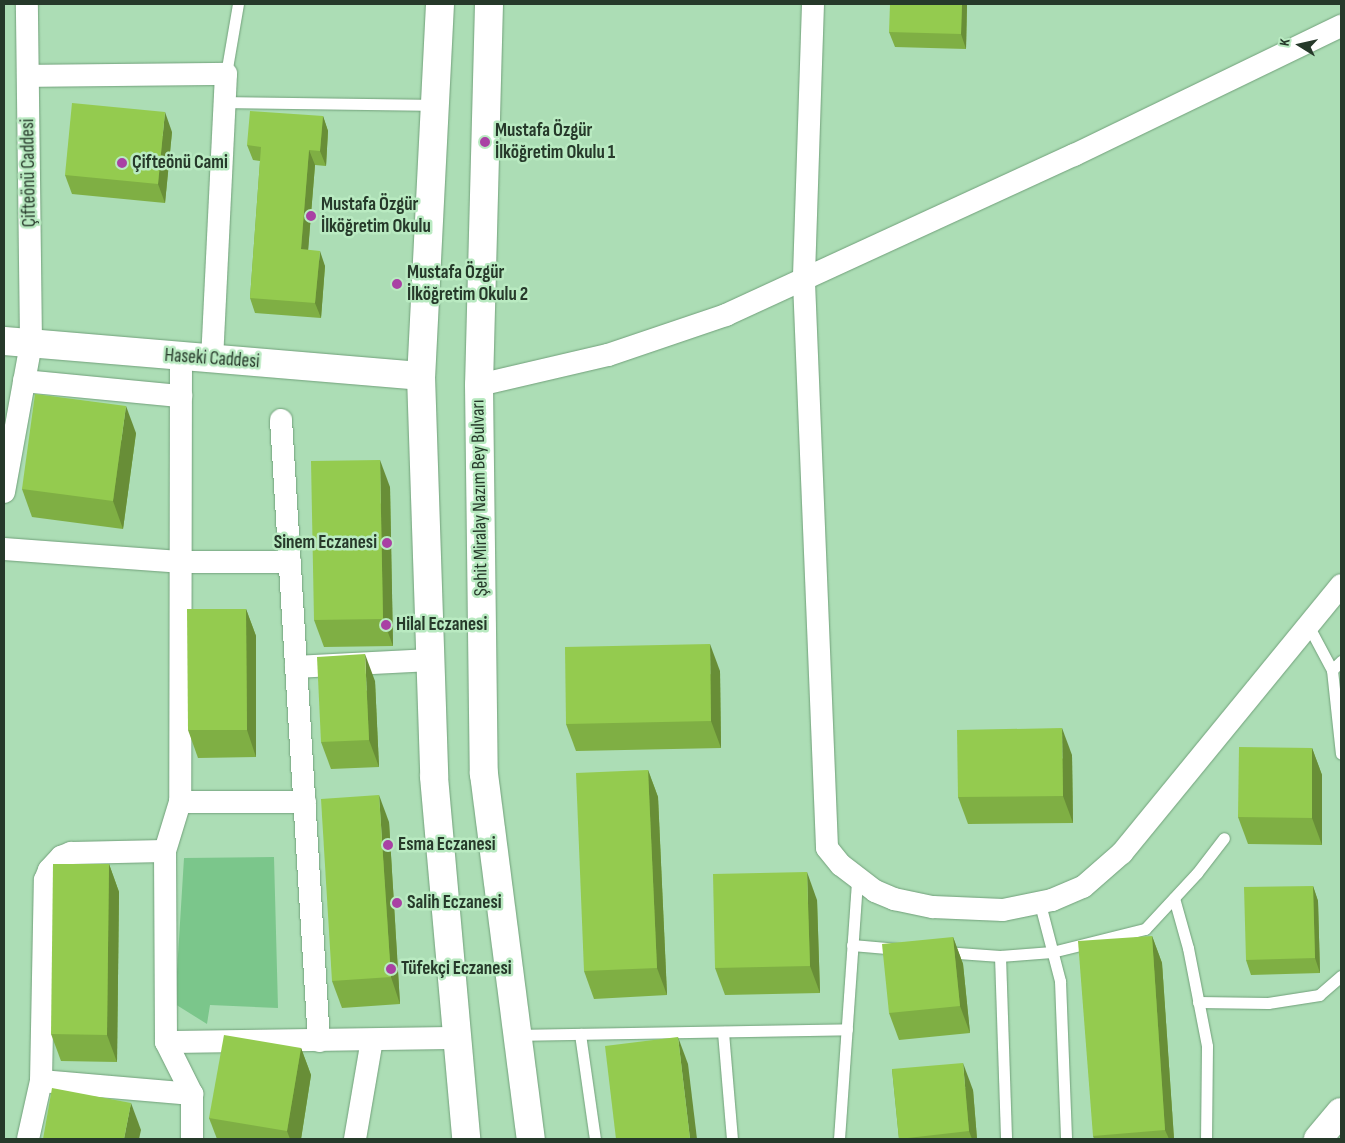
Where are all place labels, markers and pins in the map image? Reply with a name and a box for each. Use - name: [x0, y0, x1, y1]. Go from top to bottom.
- place label: Mustafa Özgür İlköğretim Okulu 1: [495, 120, 615, 164]
- marker: Mustafa Özgür İlköğretim Okulu 1: [479, 136, 491, 148]
- place label: Çifteönü Cami: [132, 152, 228, 174]
- marker: Çifteönü Cami: [116, 157, 128, 169]
- place label: Mustafa Özgür İlköğretim Okulu: [321, 194, 431, 238]
- marker: Mustafa Özgür İlköğretim Okulu: [305, 210, 317, 222]
- place label: Mustafa Özgür İlköğretim Okulu 2: [407, 262, 528, 306]
- marker: Mustafa Özgür İlköğretim Okulu 2: [391, 278, 403, 290]
- place label: Sinem Eczanesi: [274, 532, 377, 554]
- marker: Sinem Eczanesi: [381, 537, 393, 549]
- place label: Hilal Eczanesi: [396, 614, 487, 636]
- marker: Hilal Eczanesi: [380, 619, 392, 631]
- place label: Esma Eczanesi: [398, 834, 496, 856]
- marker: Esma Eczanesi: [382, 839, 394, 851]
- place label: Salih Eczanesi: [407, 892, 502, 914]
- marker: Salih Eczanesi: [391, 897, 403, 909]
- place label: Tüfekçi Eczanesi: [401, 958, 512, 980]
- marker: Tüfekçi Eczanesi: [385, 963, 397, 975]

